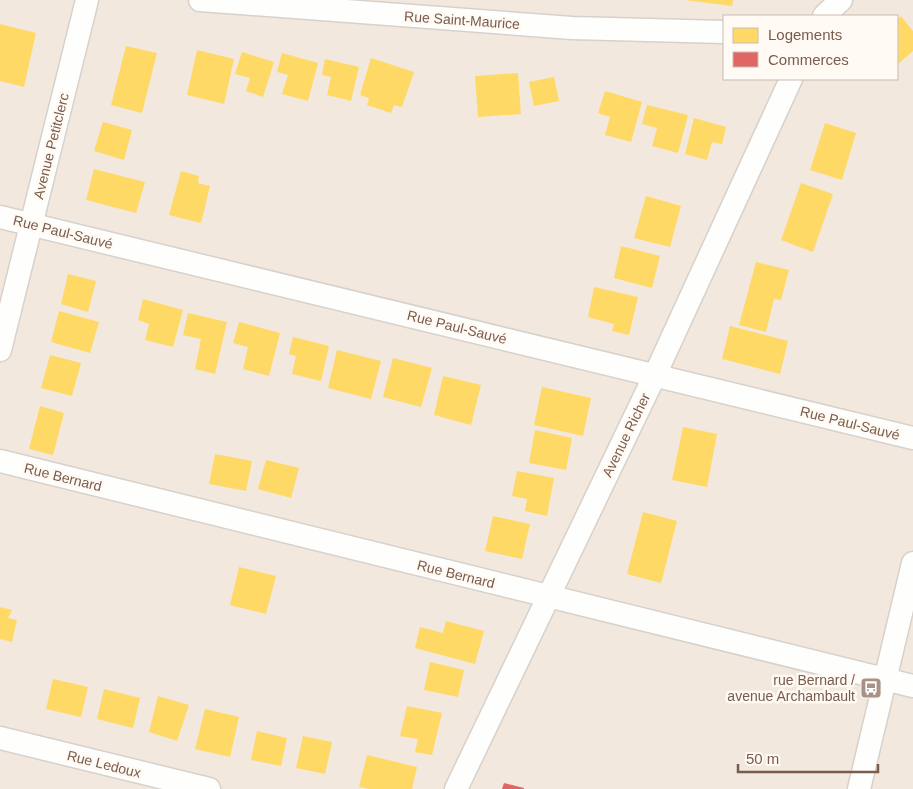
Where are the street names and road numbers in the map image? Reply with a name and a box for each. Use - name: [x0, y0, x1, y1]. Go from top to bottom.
- street label: Rue Saint-Maurice: [404, 8, 521, 32]
- street label: Avenue Petitclerc: [30, 91, 72, 201]
- street label: Rue Paul-Sauvé: [12, 212, 115, 252]
- street label: Rue Paul-Sauvé: [406, 307, 509, 347]
- street label: Avenue Richer: [599, 390, 653, 480]
- street label: Rue Paul-Sauvé: [799, 403, 902, 443]
- street label: Rue Bernard: [23, 460, 103, 494]
- street label: Rue Bernard: [416, 557, 496, 591]
- street label: Rue Ledoux: [65, 747, 143, 781]

